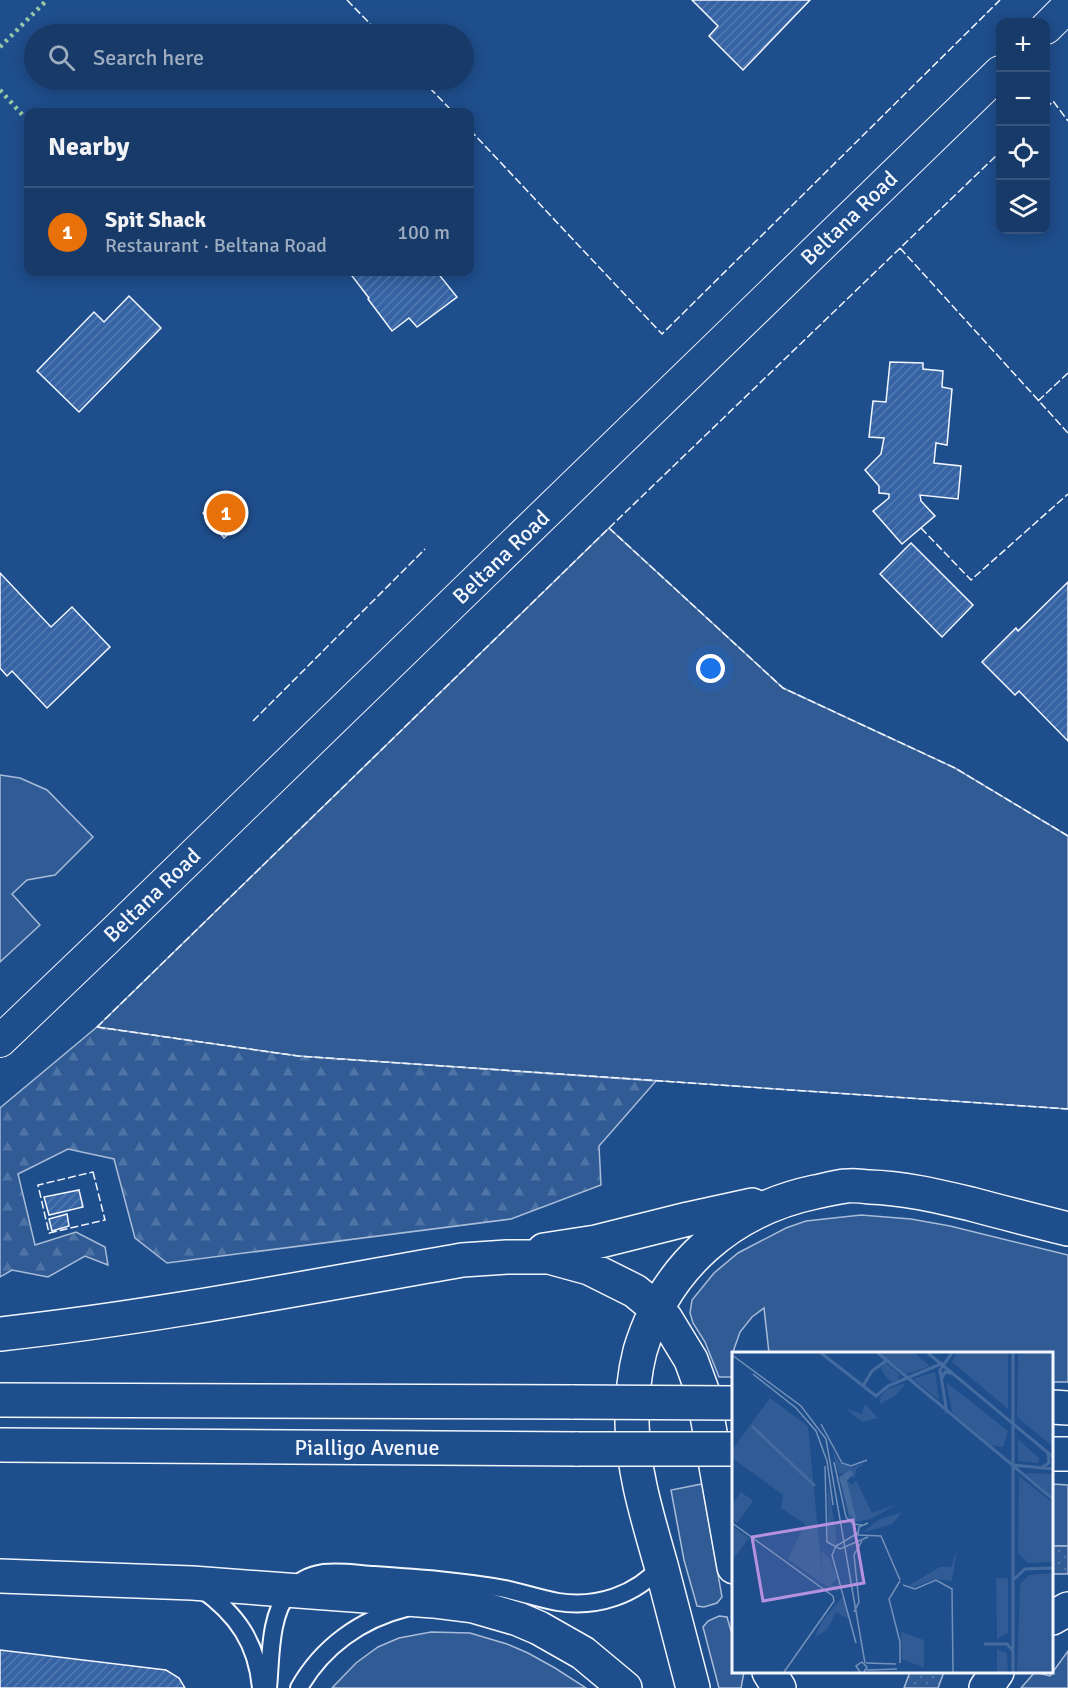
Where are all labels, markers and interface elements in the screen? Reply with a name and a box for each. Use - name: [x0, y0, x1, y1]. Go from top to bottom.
- map controls: [996, 18, 1050, 234]
- button: +: [996, 18, 1050, 72]
- search box: [24, 24, 474, 90]
- icon: search: [45, 41, 78, 74]
- text: Search here: [93, 44, 204, 71]
- button: −: [996, 72, 1050, 126]
- button: locate: [996, 126, 1050, 180]
- text: Nearby: [48, 131, 129, 163]
- street label: Beltana Road: [795, 165, 903, 271]
- button: layers: [996, 180, 1050, 234]
- text: Spit Shack: [105, 206, 206, 233]
- text: 1: [62, 220, 73, 245]
- text: 100 m: [397, 220, 450, 245]
- text: Restaurant · Beltana Road: [105, 233, 327, 258]
- pin: 1: [206, 490, 246, 536]
- street label: Beltana Road: [447, 504, 555, 610]
- your location: [696, 654, 725, 683]
- street label: Beltana Road: [98, 842, 206, 948]
- inset map: [732, 1352, 1053, 1673]
- street label: Pialligo Avenue: [295, 1434, 439, 1461]

